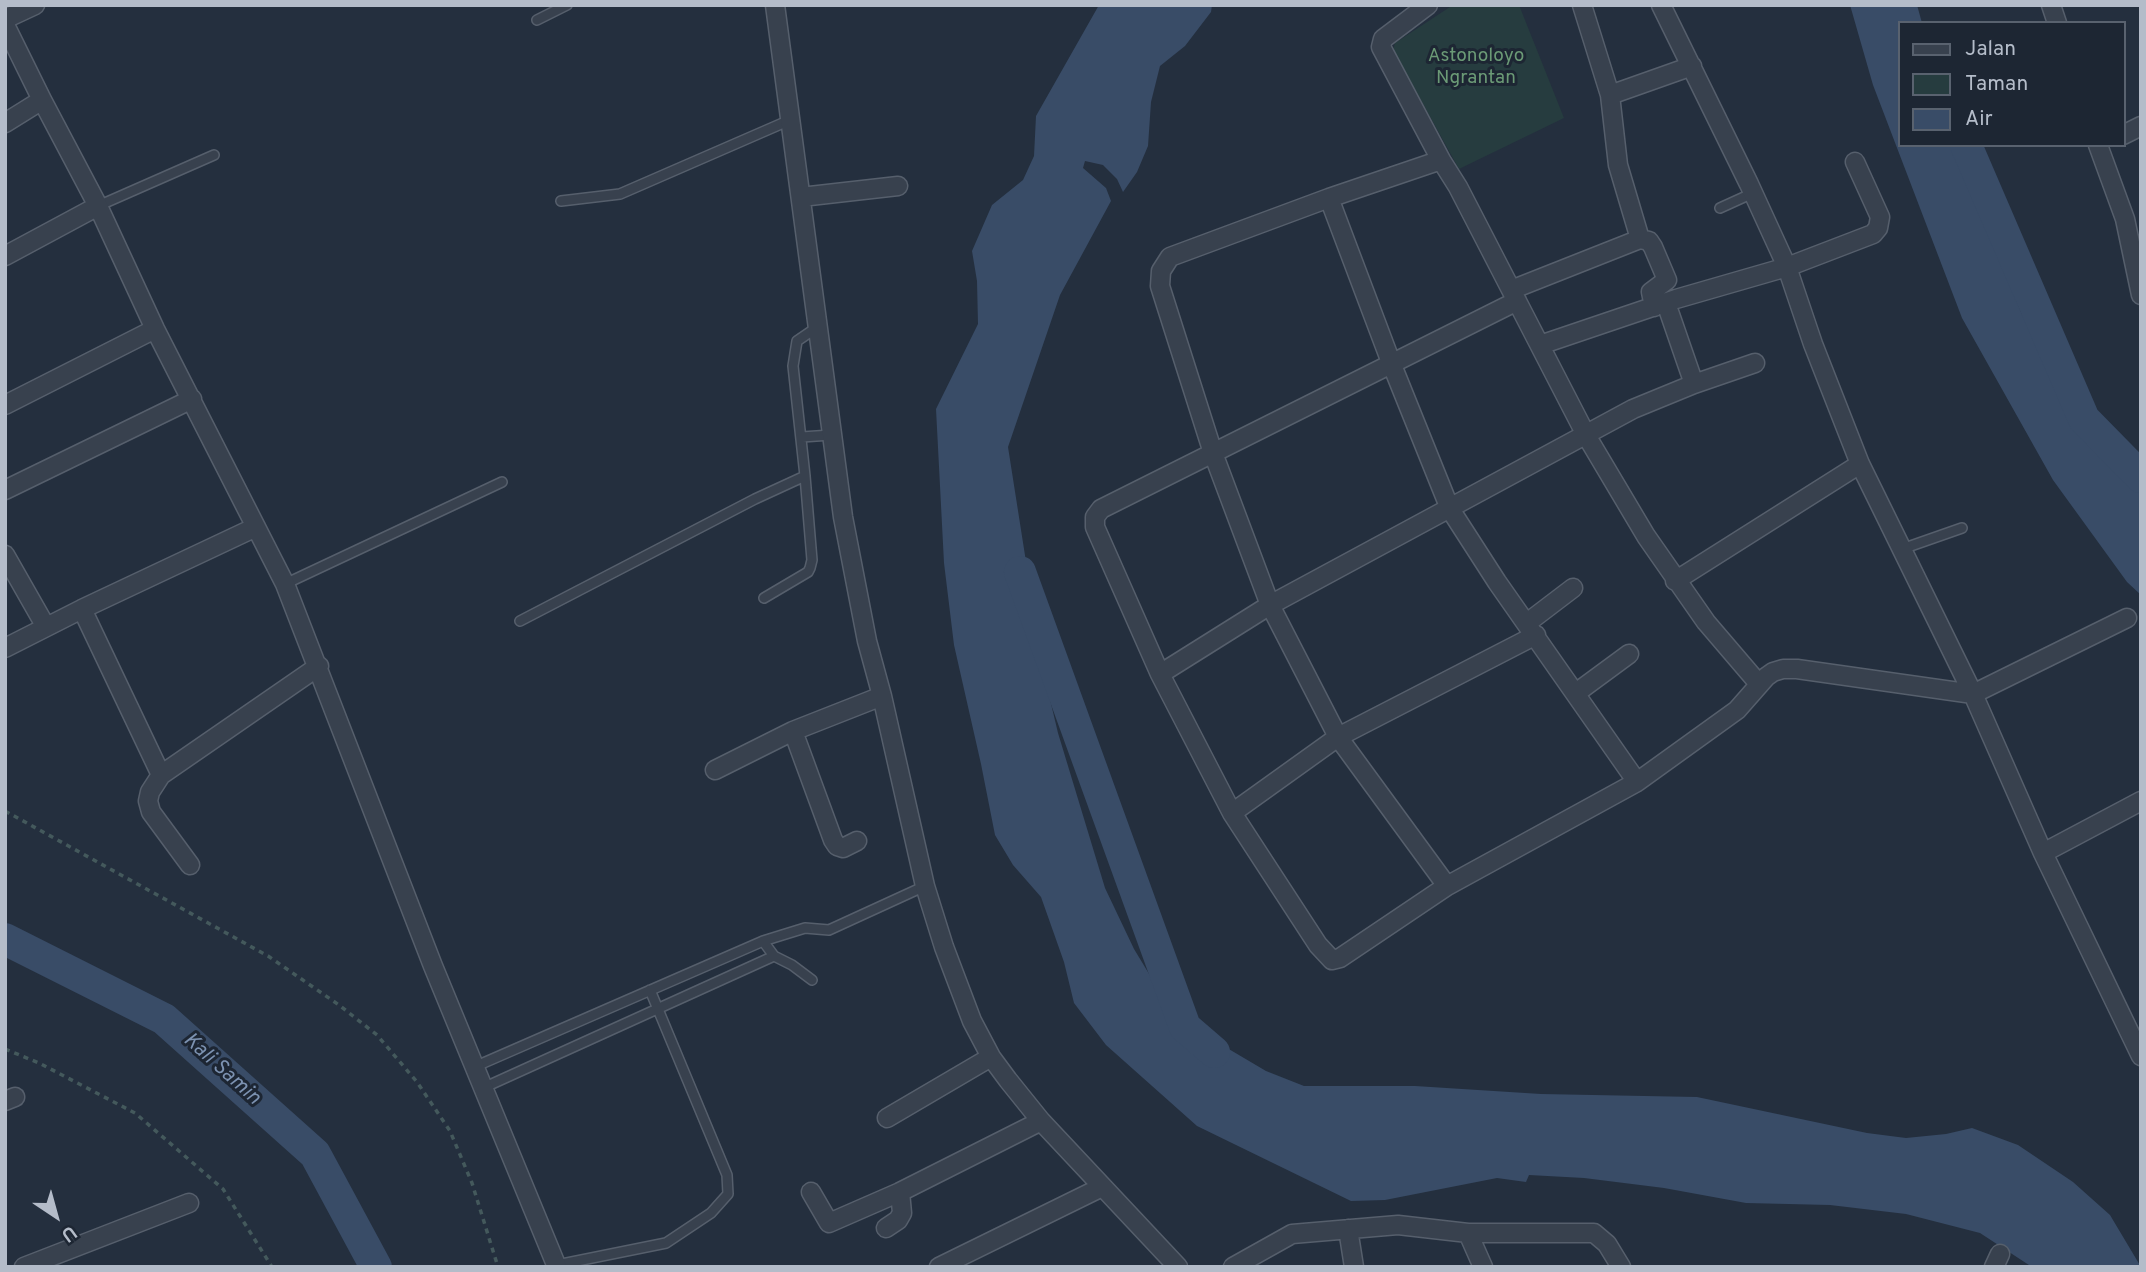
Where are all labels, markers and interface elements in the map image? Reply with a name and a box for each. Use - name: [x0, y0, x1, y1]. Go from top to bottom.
- legend: [1898, 21, 2125, 147]
- text: Jalan: [1965, 36, 2016, 63]
- park label: Astonoloyo Ngrantan: [1428, 46, 1524, 90]
- text: Taman: [1965, 71, 2028, 98]
- text: Air: [1965, 106, 1993, 133]
- water label: Kali Samin: [177, 1029, 265, 1111]
- north arrow: [21, 1181, 91, 1251]
- text: U: [56, 1219, 81, 1247]

